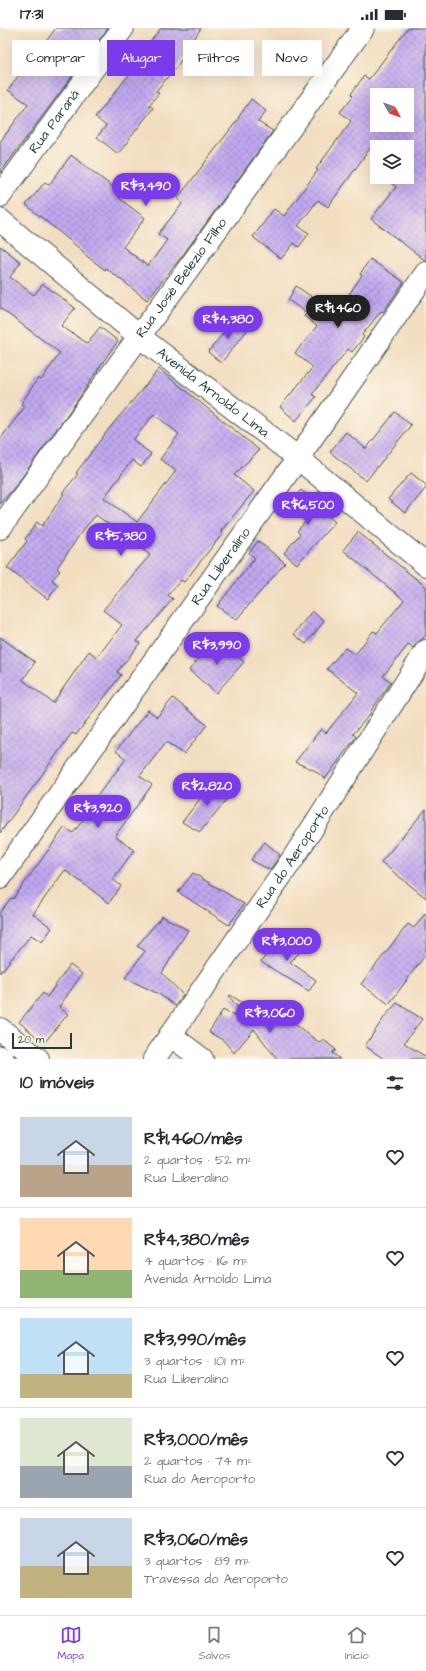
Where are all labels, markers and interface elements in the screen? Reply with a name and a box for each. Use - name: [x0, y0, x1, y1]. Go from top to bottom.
- text: 17:31: [20, 4, 43, 25]
- chip: Comprar: [12, 40, 99, 76]
- chip: Alugar: [107, 40, 175, 76]
- chip: Filtros: [183, 40, 254, 76]
- chip: Novo: [262, 40, 322, 76]
- street label: Rua Paraná: [24, 86, 85, 158]
- north arrow: [370, 88, 414, 132]
- map controls: [370, 88, 414, 184]
- button: layers: [370, 140, 414, 184]
- pin: R$3,490: [109, 173, 183, 207]
- text: R$3,490: [121, 177, 171, 195]
- street label: Rua José Belezio Filho: [131, 214, 232, 342]
- pin: R$1,460: [301, 295, 375, 329]
- text: R$1,460: [315, 299, 361, 317]
- pin: R$4,380: [191, 306, 265, 340]
- text: R$4,380: [203, 310, 253, 328]
- street label: Avenida Arnoldo Lima: [152, 343, 273, 442]
- pin: R$6,500: [271, 492, 345, 526]
- text: R$6,500: [282, 496, 334, 514]
- pin: R$5,380: [84, 523, 158, 557]
- street label: Rua Liberalino: [187, 523, 256, 609]
- text: R$5,380: [95, 527, 147, 545]
- pin: R$3,990: [180, 632, 254, 666]
- text: R$3,990: [193, 636, 241, 654]
- pin: R$2,820: [170, 773, 244, 807]
- text: R$2,820: [182, 777, 232, 795]
- pin: R$3,920: [61, 795, 135, 829]
- text: R$3,920: [74, 799, 122, 817]
- street label: Rua do Aeroporto: [251, 802, 334, 913]
- pin: R$3,000: [250, 928, 324, 962]
- text: R$3,000: [262, 932, 312, 950]
- pin: R$3,060: [233, 1000, 307, 1034]
- text: R$3,060: [245, 1004, 295, 1022]
- scale bar: [12, 1031, 72, 1050]
- text: 20 m: [18, 1032, 44, 1047]
- text: 10 imóveis: [20, 1071, 94, 1095]
- icon: filters: [384, 1072, 406, 1094]
- text: R$1,460/mês: [144, 1127, 242, 1151]
- icon: home: [52, 1133, 100, 1181]
- icon: heart: [384, 1146, 406, 1168]
- text: 2 quartos · 52 m²: [144, 1151, 252, 1169]
- text: Rua Liberalino: [144, 1169, 229, 1187]
- text: R$4,380/mês: [144, 1228, 249, 1252]
- icon: home: [52, 1234, 100, 1282]
- icon: heart: [384, 1247, 406, 1269]
- text: 4 quartos · 116 m²: [144, 1252, 248, 1270]
- text: Avenida Arnoldo Lima: [144, 1270, 271, 1288]
- text: R$3,990/mês: [144, 1328, 246, 1352]
- icon: home: [52, 1334, 100, 1382]
- icon: heart: [384, 1347, 406, 1369]
- text: 3 quartos · 101 m²: [144, 1352, 246, 1370]
- text: Rua Liberalino: [144, 1370, 229, 1388]
- text: R$3,000/mês: [144, 1428, 248, 1452]
- icon: home: [52, 1434, 100, 1482]
- icon: heart: [384, 1447, 406, 1469]
- text: 2 quartos · 74 m²: [144, 1452, 252, 1470]
- text: Rua do Aeroporto: [144, 1470, 255, 1488]
- text: R$3,060/mês: [144, 1528, 248, 1552]
- icon: home: [52, 1534, 100, 1582]
- icon: heart: [384, 1547, 406, 1569]
- text: 3 quartos · 89 m²: [144, 1552, 250, 1570]
- text: Travessa do Aeroporto: [144, 1570, 288, 1588]
- tab: Mapa: [57, 1624, 84, 1663]
- tab: Salvos: [198, 1624, 230, 1663]
- tab: Início: [345, 1624, 369, 1663]

